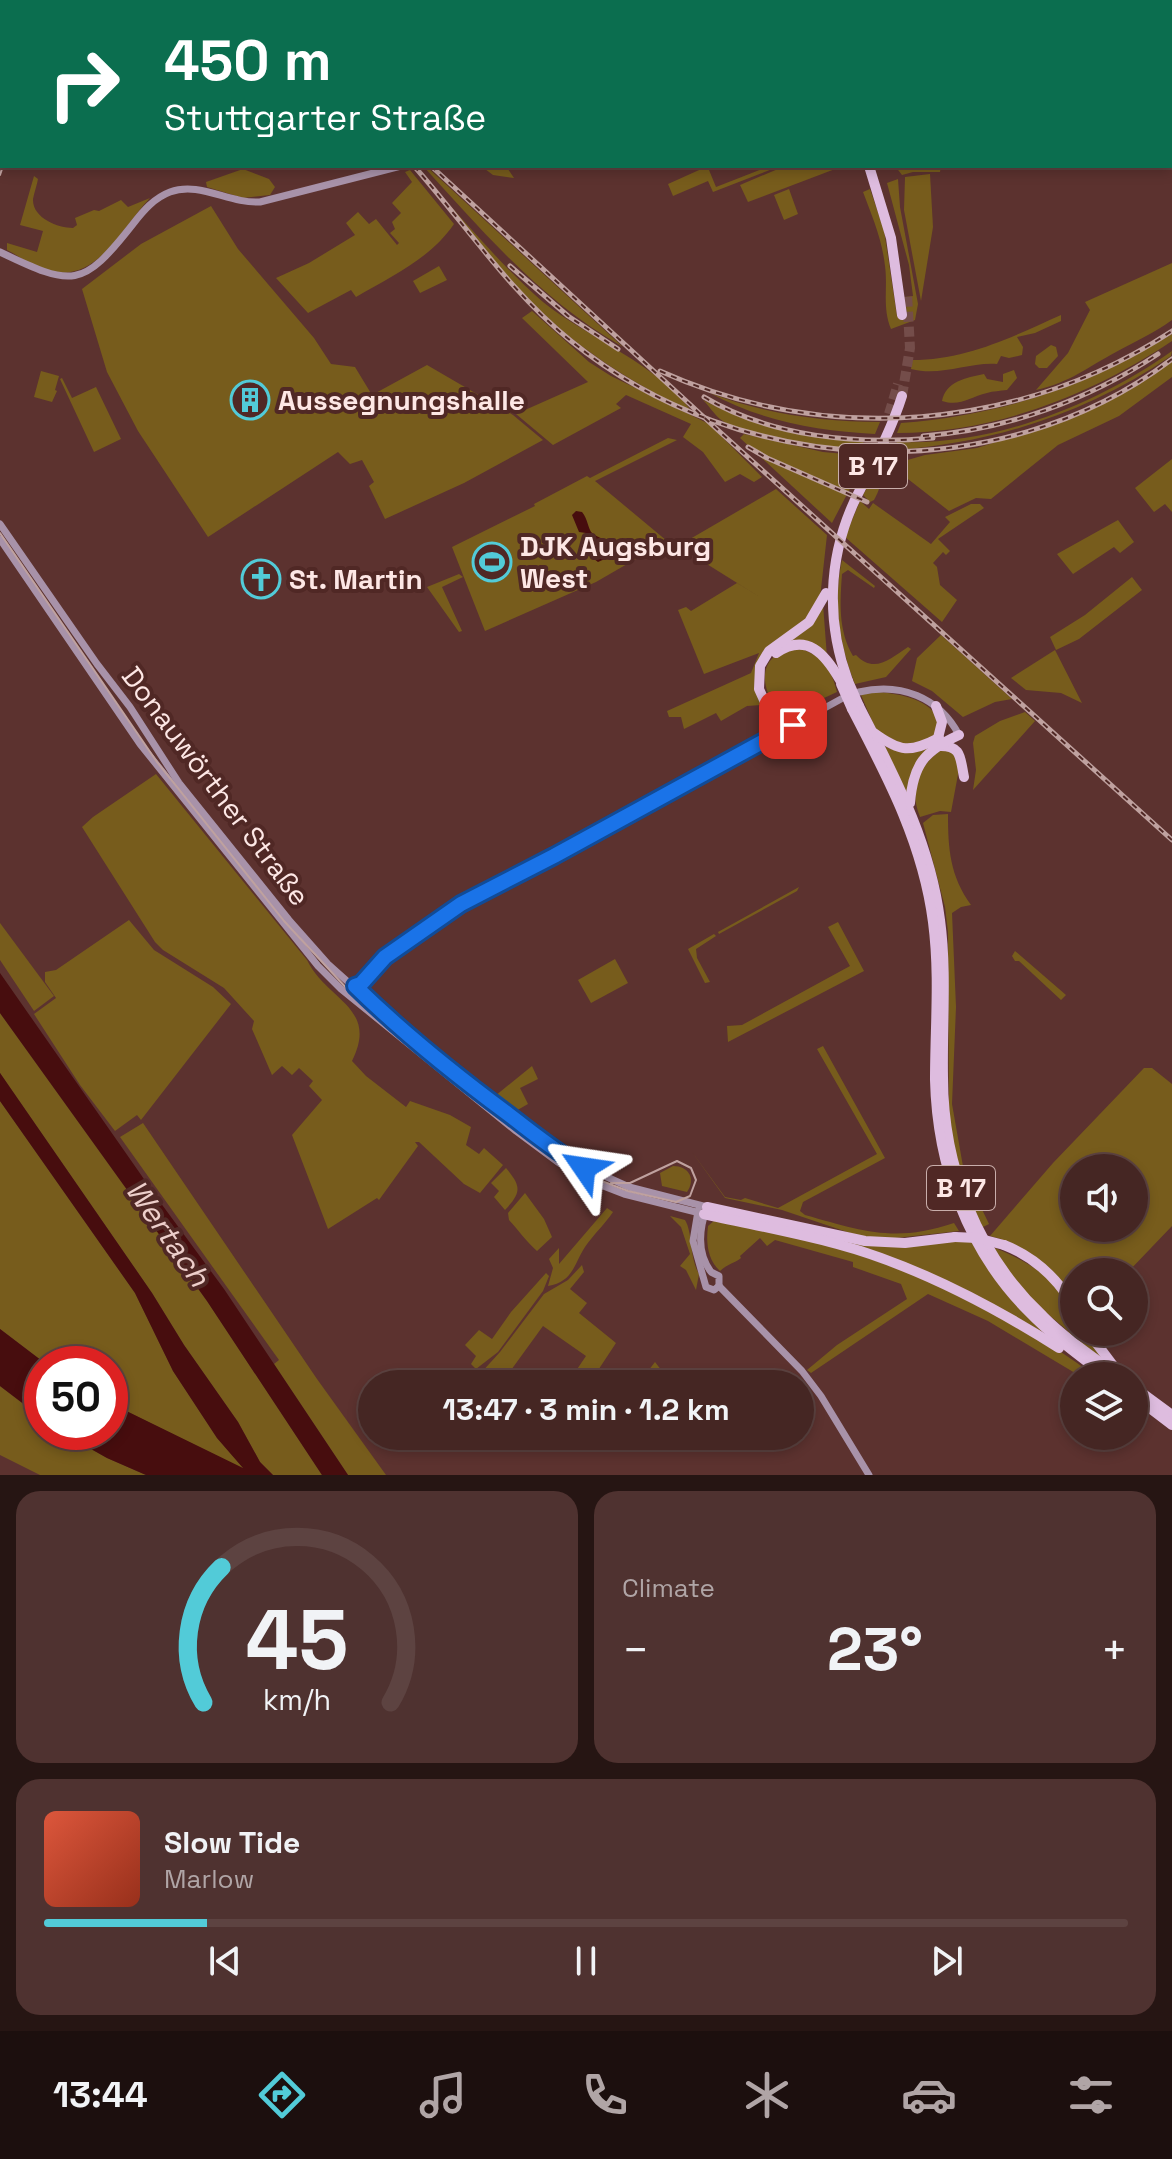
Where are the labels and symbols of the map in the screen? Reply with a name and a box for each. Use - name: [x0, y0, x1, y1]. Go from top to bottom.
- building icon: Aussegnungshalle: [229, 379, 271, 421]
- place label: Aussegnungshalle: [278, 382, 525, 418]
- road number: B 17: [839, 444, 907, 488]
- place label: DJK Augsburg West: [520, 528, 711, 596]
- sports icon: DJK Augsburg West: [471, 541, 513, 583]
- church icon: St. Martin: [240, 558, 282, 600]
- place label: St. Martin: [289, 561, 423, 597]
- street label: Donauwörther Straße: [114, 659, 318, 913]
- pin: [759, 691, 827, 759]
- position arrow: [542, 1126, 626, 1210]
- road number: B 17: [927, 1166, 995, 1210]
- water label: Wertach: [117, 1172, 219, 1295]
- speed limit sign: 50: [24, 1346, 128, 1450]

